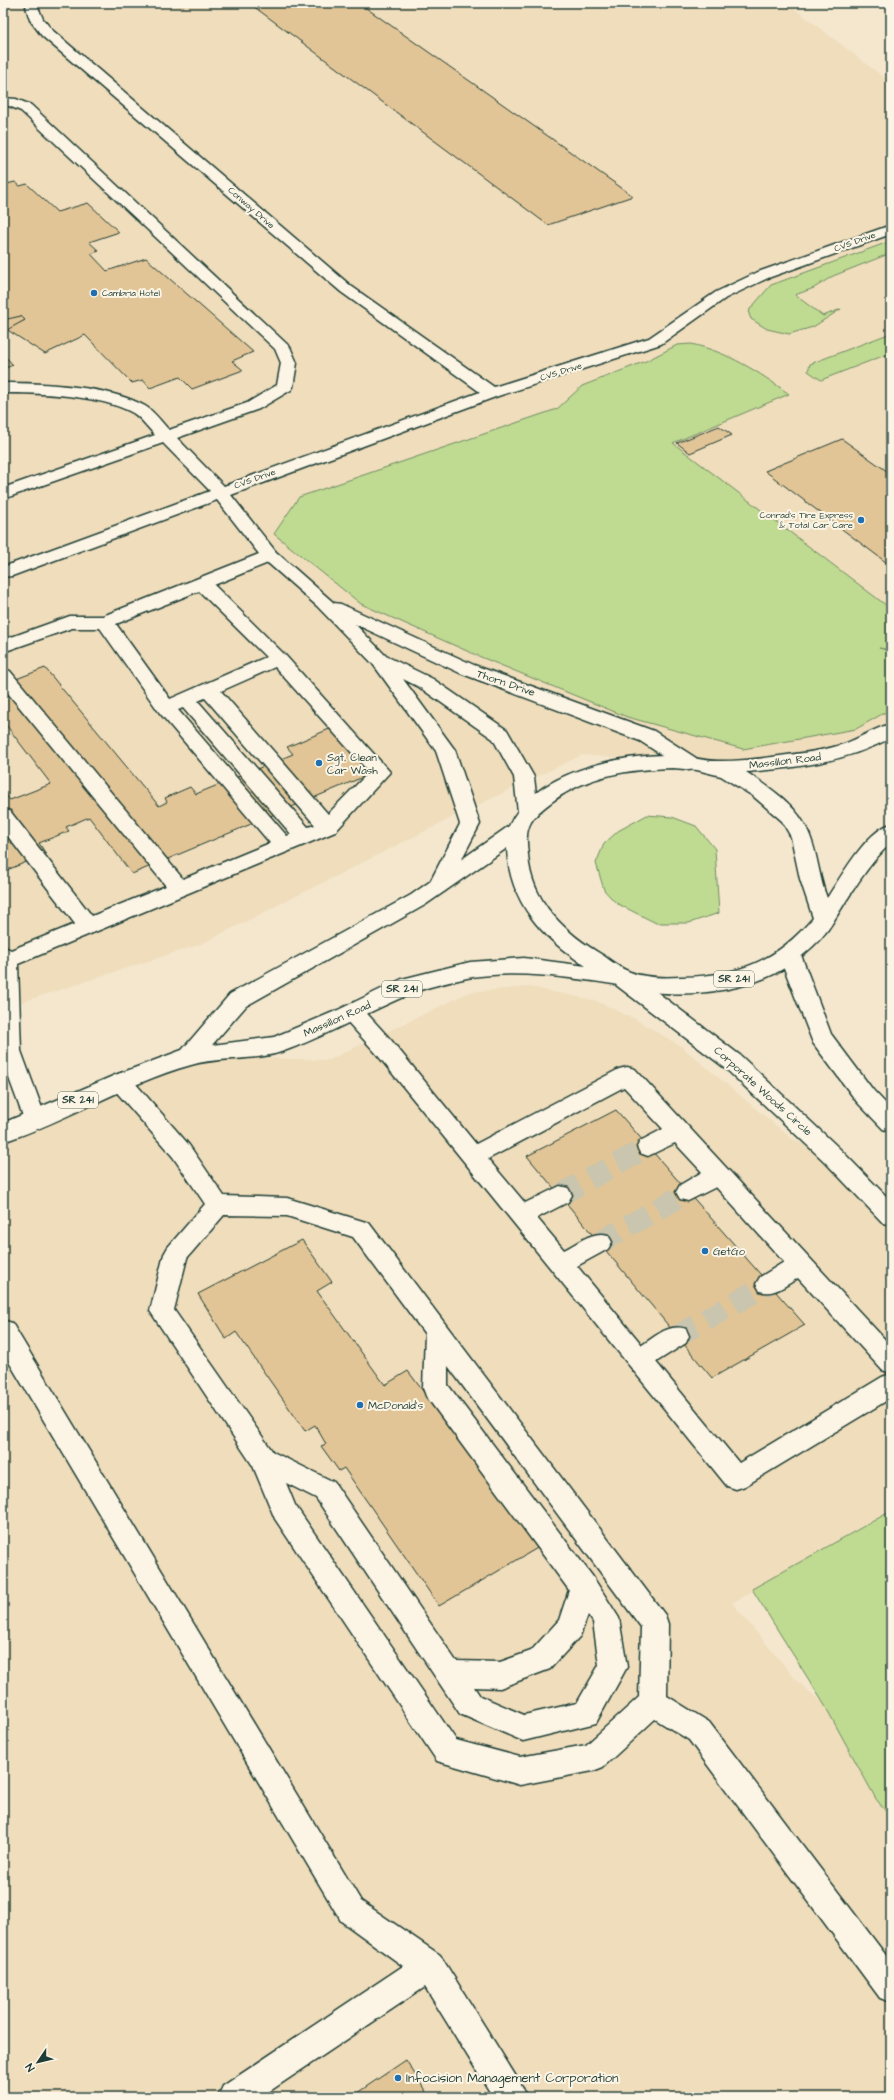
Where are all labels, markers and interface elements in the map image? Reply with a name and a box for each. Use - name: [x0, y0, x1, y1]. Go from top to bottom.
- street label: Conway Drive: [225, 184, 277, 232]
- street label: CVS Drive: [833, 228, 878, 255]
- place label: Cambria Hotel: [102, 287, 161, 300]
- marker: Cambria Hotel: [89, 288, 99, 298]
- street label: CVS Drive: [538, 359, 584, 385]
- street label: CVS Drive: [233, 465, 278, 492]
- place label: Conrad's Tire Express & Total Car Care: [759, 509, 853, 532]
- marker: Conrad's Tire Express & Total Car Care: [856, 515, 866, 525]
- street label: Thorn Drive: [475, 666, 537, 700]
- street label: Massillon Road: [748, 749, 822, 773]
- place label: Sgt. Clean Car Wash: [327, 750, 378, 778]
- marker: Sgt. Clean Car Wash: [314, 758, 324, 768]
- road number: SR 241: [714, 971, 754, 987]
- road number: SR 241: [382, 981, 422, 997]
- street label: Massillon Road: [301, 997, 373, 1041]
- street label: Corporate Woods Circle: [711, 1043, 815, 1139]
- road number: SR 241: [58, 1092, 98, 1108]
- place label: GetGo: [713, 1244, 746, 1259]
- marker: GetGo: [700, 1246, 710, 1256]
- place label: McDonald's: [368, 1398, 424, 1413]
- marker: McDonald's: [355, 1400, 365, 1410]
- north arrow: [18, 2042, 58, 2082]
- text: N: [22, 2060, 38, 2075]
- place label: Infocision Management Corporation: [406, 2069, 619, 2088]
- marker: Infocision Management Corporation: [393, 2073, 403, 2083]

